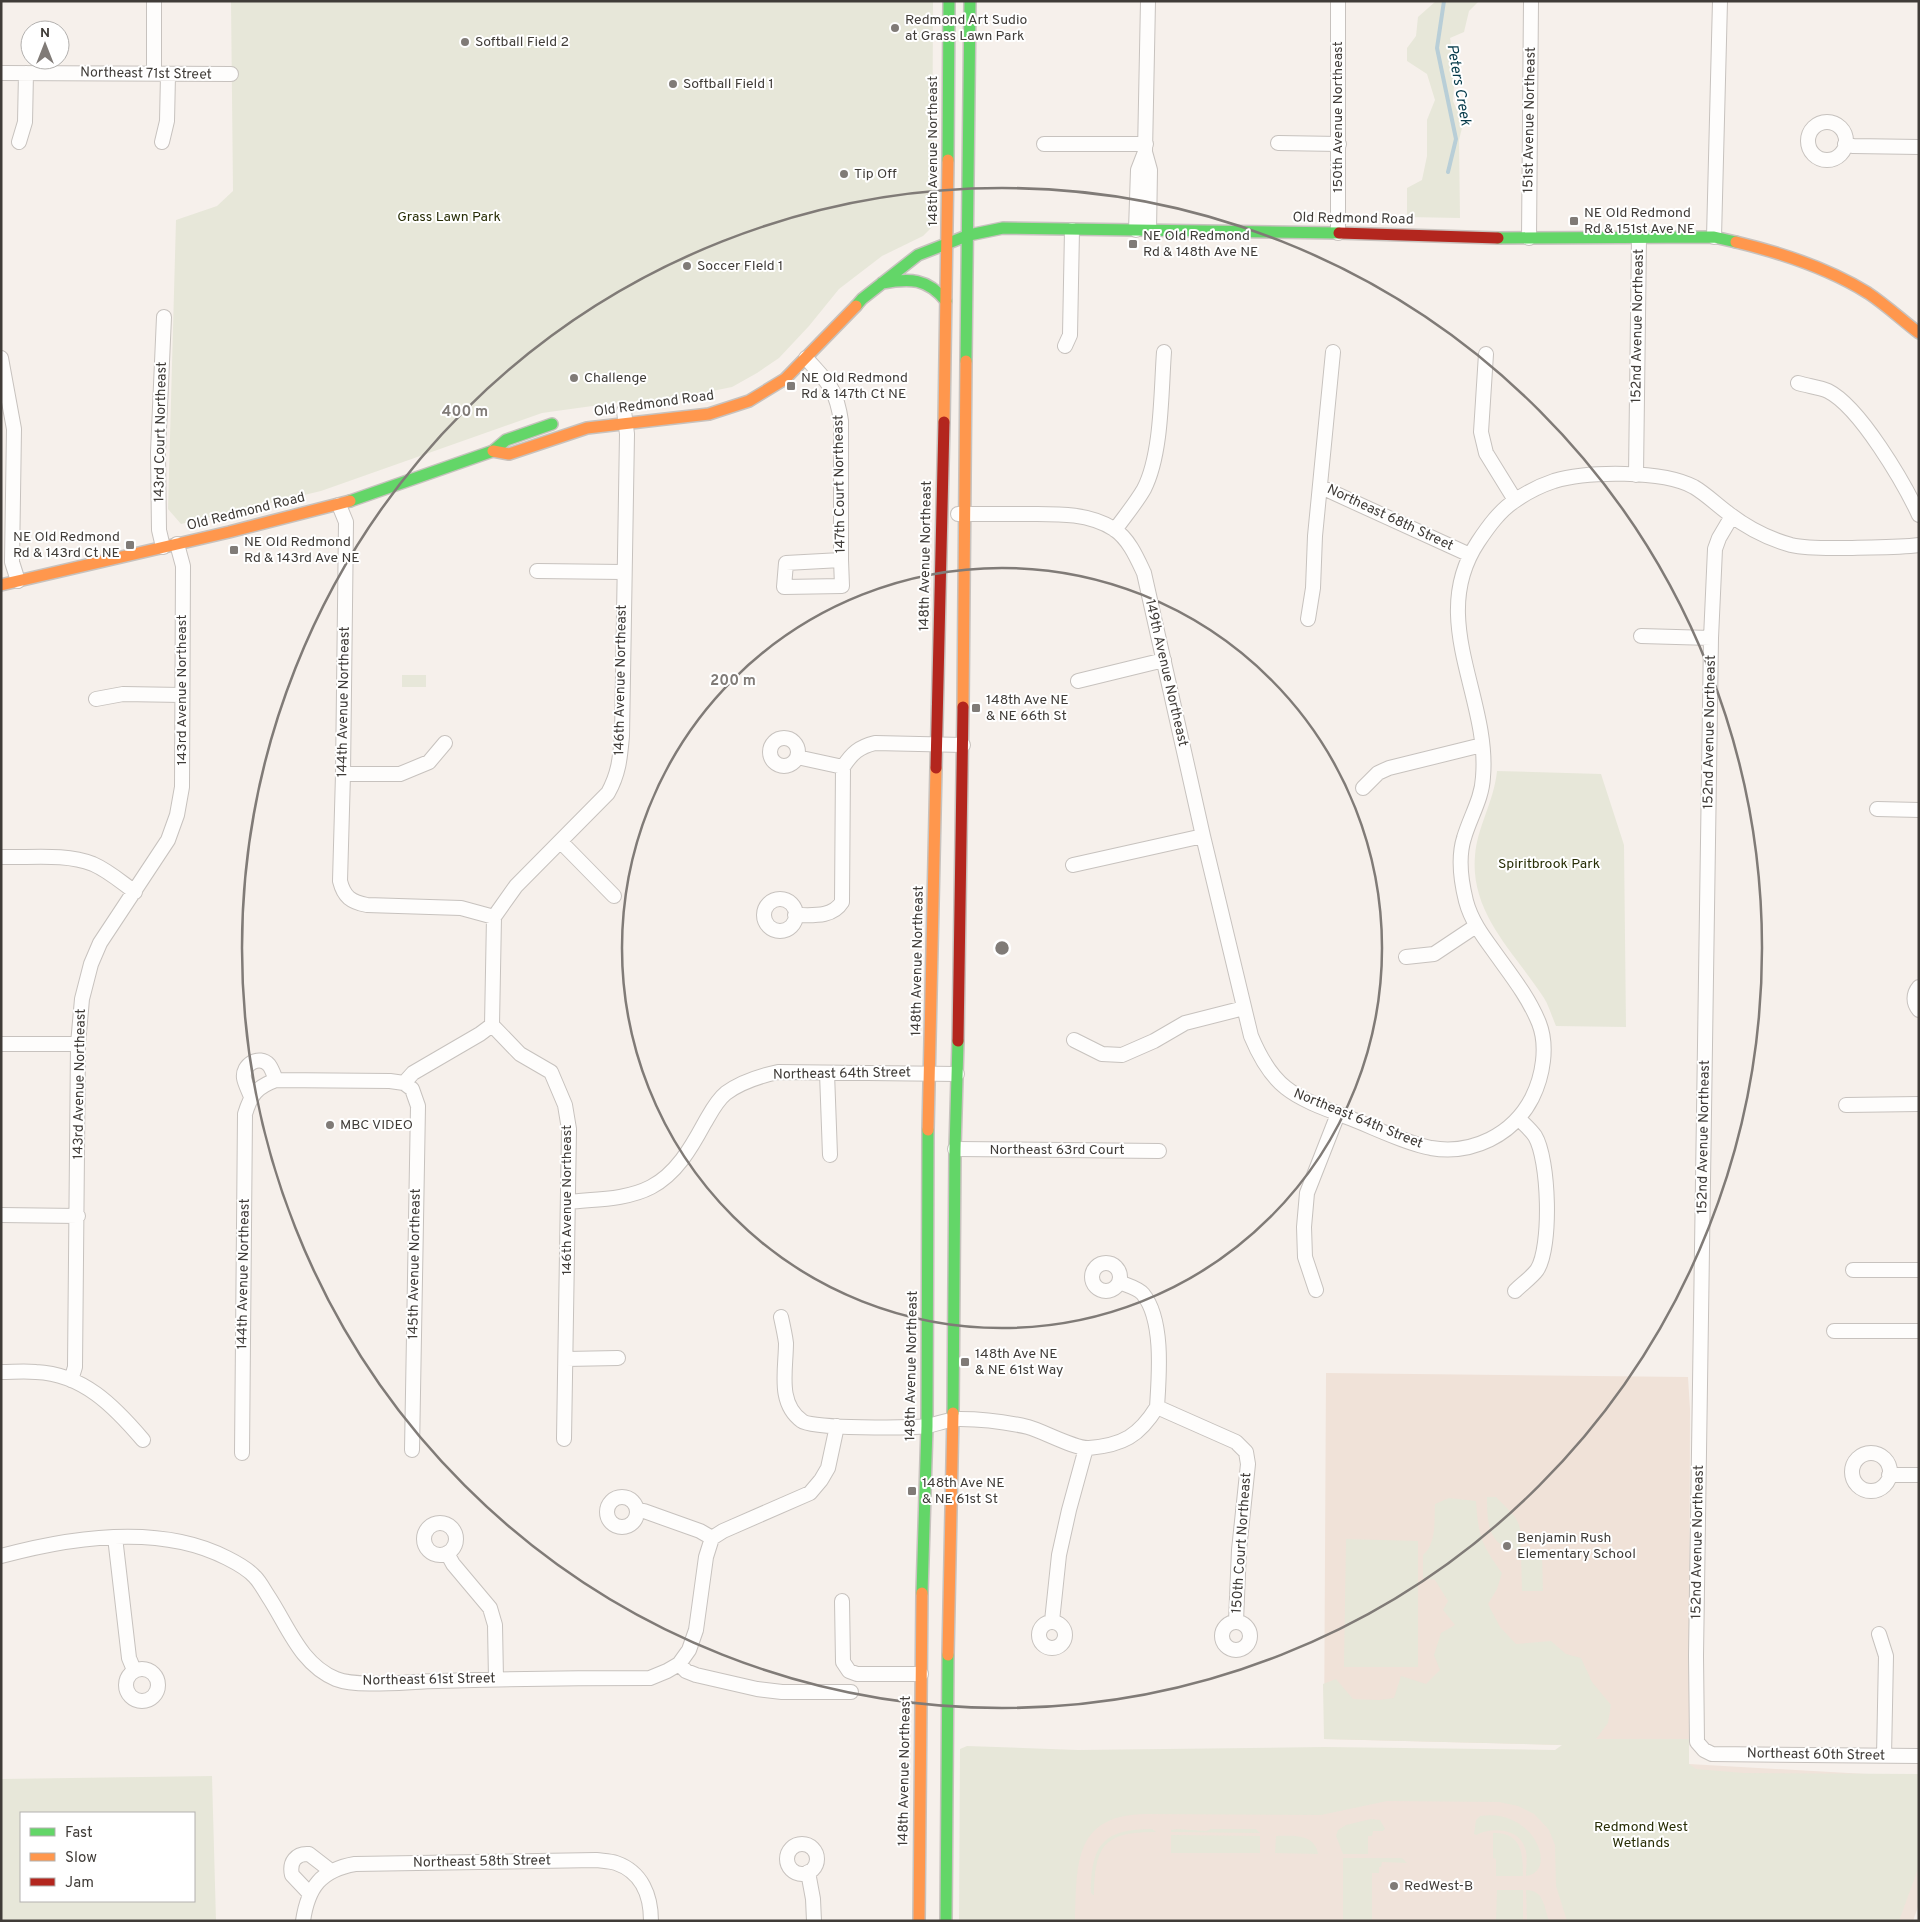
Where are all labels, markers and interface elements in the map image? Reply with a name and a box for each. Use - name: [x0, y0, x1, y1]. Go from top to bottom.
- place label: Redmond Art Sudio at Grass Lawn Park: [905, 12, 1027, 45]
- north arrow: [20, 20, 70, 70]
- marker: Redmond Art Sudio at Grass Lawn Park: [889, 22, 901, 34]
- text: N: [40, 25, 50, 42]
- place label: Softball Field 2: [475, 34, 569, 51]
- marker: Softball Field 2: [459, 36, 471, 48]
- street label: 150th Avenue Northeast: [1330, 41, 1347, 193]
- water label: Peters Creek: [1441, 43, 1475, 128]
- street label: 151st Avenue Northeast: [1520, 47, 1540, 193]
- street label: Northeast 71st Street: [80, 64, 212, 84]
- place label: Softball Field 1: [683, 76, 774, 93]
- street label: 148th Avenue Northeast: [925, 76, 942, 226]
- marker: Softball Field 1: [667, 78, 679, 90]
- place label: Tip Off: [854, 166, 897, 183]
- marker: Tip Off: [838, 168, 850, 180]
- place label: NE Old Redmond Rd & 151st Ave NE: [1584, 205, 1695, 238]
- park label: Grass Lawn Park: [397, 209, 501, 226]
- street label: Old Redmond Road: [1292, 209, 1414, 229]
- marker: NE Old Redmond Rd & 151st Ave NE: [1568, 215, 1580, 227]
- place label: NE Old Redmond Rd & 148th Ave NE: [1143, 228, 1258, 261]
- marker: NE Old Redmond Rd & 148th Ave NE: [1127, 238, 1139, 250]
- street label: 152nd Avenue Northeast: [1628, 249, 1648, 403]
- place label: Soccer FIeld 1: [697, 258, 783, 275]
- marker: Soccer FIeld 1: [681, 260, 693, 272]
- street label: 143rd Court Northeast: [151, 362, 171, 502]
- place label: Challenge: [584, 370, 647, 387]
- place label: NE Old Redmond Rd & 147th Ct NE: [801, 370, 908, 403]
- marker: Challenge: [568, 372, 580, 384]
- marker: NE Old Redmond Rd & 147th Ct NE: [785, 380, 797, 392]
- street label: Old Redmond Road: [593, 387, 715, 421]
- text: 400 m: [442, 403, 488, 422]
- street label: 147th Court Northeast: [830, 415, 850, 553]
- street label: 148th Avenue Northeast: [916, 481, 936, 631]
- street label: Northeast 68th Street: [1324, 481, 1456, 555]
- street label: Old Redmond Road: [185, 489, 307, 535]
- place label: NE Old Redmond Rd & 143rd Ct NE: [13, 529, 120, 562]
- place label: NE Old Redmond Rd & 143rd Ave NE: [244, 534, 360, 567]
- marker: NE Old Redmond Rd & 143rd Ct NE: [124, 539, 136, 551]
- marker: NE Old Redmond Rd & 143rd Ave NE: [228, 544, 240, 556]
- street label: 149th Avenue Northeast: [1141, 598, 1191, 748]
- street label: 146th Avenue Northeast: [611, 605, 631, 755]
- street label: 143rd Avenue Northeast: [174, 615, 191, 765]
- street label: 144th Avenue Northeast: [334, 626, 354, 778]
- street label: 152nd Avenue Northeast: [1700, 655, 1720, 809]
- text: 200 m: [710, 672, 756, 691]
- place label: 148th Ave NE & NE 66th St: [986, 692, 1069, 725]
- marker: 148th Ave NE & NE 66th St: [970, 702, 982, 714]
- park label: Spiritbrook Park: [1498, 856, 1600, 873]
- street label: 148th Avenue Northeast: [908, 886, 928, 1036]
- centre of rings: [993, 939, 1011, 957]
- street label: 143rd Avenue Northeast: [70, 1008, 90, 1160]
- street label: 152nd Avenue Northeast: [1694, 1060, 1714, 1214]
- street label: Northeast 64th Street: [773, 1064, 911, 1084]
- street label: Northeast 64th Street: [1291, 1085, 1425, 1153]
- place label: MBC VIDEO: [340, 1117, 413, 1134]
- marker: MBC VIDEO: [324, 1119, 336, 1131]
- street label: 146th Avenue Northeast: [559, 1125, 576, 1275]
- street label: Northeast 63rd Court: [989, 1142, 1125, 1159]
- street label: 145th Avenue Northeast: [405, 1188, 425, 1340]
- street label: 144th Avenue Northeast: [234, 1198, 254, 1350]
- street label: 148th Avenue Northeast: [902, 1291, 922, 1441]
- place label: 148th Ave NE & NE 61st Way: [975, 1346, 1063, 1379]
- marker: 148th Ave NE & NE 61st Way: [959, 1356, 971, 1368]
- street label: 152nd Avenue Northeast: [1688, 1465, 1708, 1619]
- street label: 150th Court Northeast: [1229, 1472, 1255, 1614]
- place label: 148th Ave NE & NE 61st St: [922, 1475, 1005, 1508]
- marker: 148th Ave NE & NE 61st St: [906, 1485, 918, 1497]
- place label: Benjamin Rush Elementary School: [1517, 1530, 1636, 1563]
- marker: Benjamin Rush Elementary School: [1501, 1540, 1513, 1552]
- street label: Northeast 61st Street: [362, 1670, 496, 1690]
- street label: 148th Avenue Northeast: [895, 1696, 915, 1846]
- street label: Northeast 60th Street: [1747, 1745, 1885, 1765]
- legend: [20, 1812, 195, 1902]
- park label: Redmond West Wetlands: [1594, 1819, 1688, 1852]
- text: Fast: [65, 1824, 93, 1843]
- text: Slow: [65, 1849, 97, 1868]
- street label: Northeast 58th Street: [413, 1852, 551, 1872]
- text: Jam: [65, 1874, 94, 1893]
- place label: RedWest-B: [1404, 1878, 1473, 1895]
- marker: RedWest-B: [1388, 1880, 1400, 1892]

